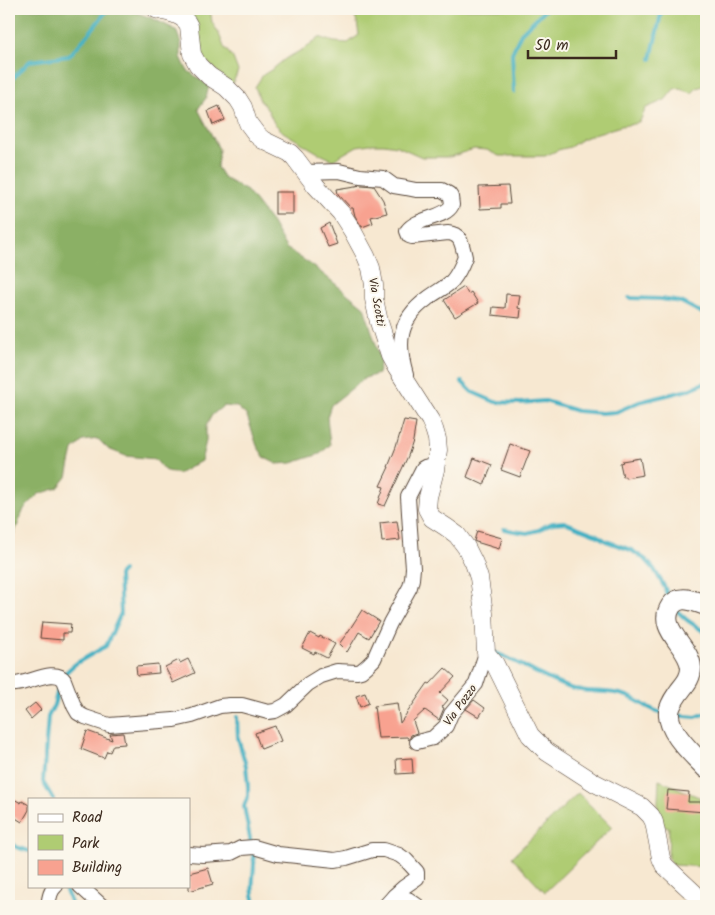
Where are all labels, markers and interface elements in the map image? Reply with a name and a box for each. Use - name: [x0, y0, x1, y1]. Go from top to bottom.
- scale bar: [528, 28, 615, 60]
- text: 50 m: [535, 34, 569, 58]
- street label: Via Scotti: [363, 276, 390, 329]
- street label: Via Pozzo: [439, 680, 482, 730]
- legend: [28, 798, 190, 888]
- text: Road: [72, 806, 103, 830]
- text: Park: [72, 832, 100, 856]
- text: Building: [72, 856, 122, 880]

